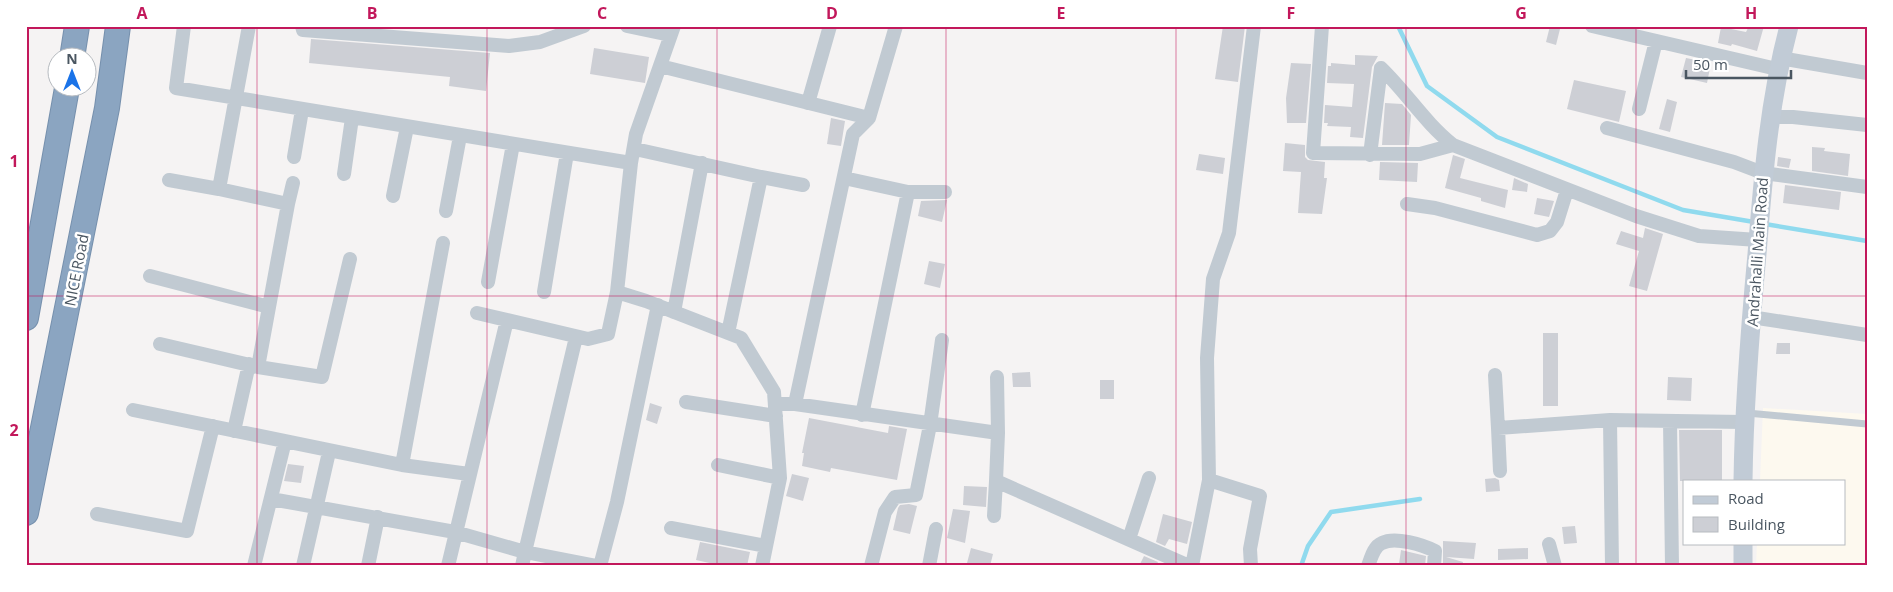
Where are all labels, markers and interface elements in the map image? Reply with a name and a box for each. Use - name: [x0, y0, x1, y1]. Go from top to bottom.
- text: A: [136, 2, 148, 24]
- text: B: [367, 2, 377, 24]
- text: C: [597, 2, 607, 24]
- text: D: [826, 2, 838, 24]
- text: E: [1057, 2, 1066, 24]
- text: F: [1287, 2, 1295, 24]
- text: G: [1515, 2, 1527, 24]
- text: H: [1745, 2, 1757, 24]
- north arrow: [48, 48, 98, 98]
- scale bar: [1686, 48, 1790, 80]
- text: N: [66, 49, 78, 68]
- text: 50 m: [1693, 54, 1728, 74]
- text: 1: [9, 150, 19, 172]
- street label: Andrahalli Main Road: [1742, 177, 1772, 327]
- street label: NICE Road: [59, 232, 93, 308]
- text: 2: [9, 419, 19, 441]
- legend: [1683, 480, 1846, 544]
- text: Road: [1728, 488, 1764, 508]
- text: Building: [1728, 514, 1785, 534]

